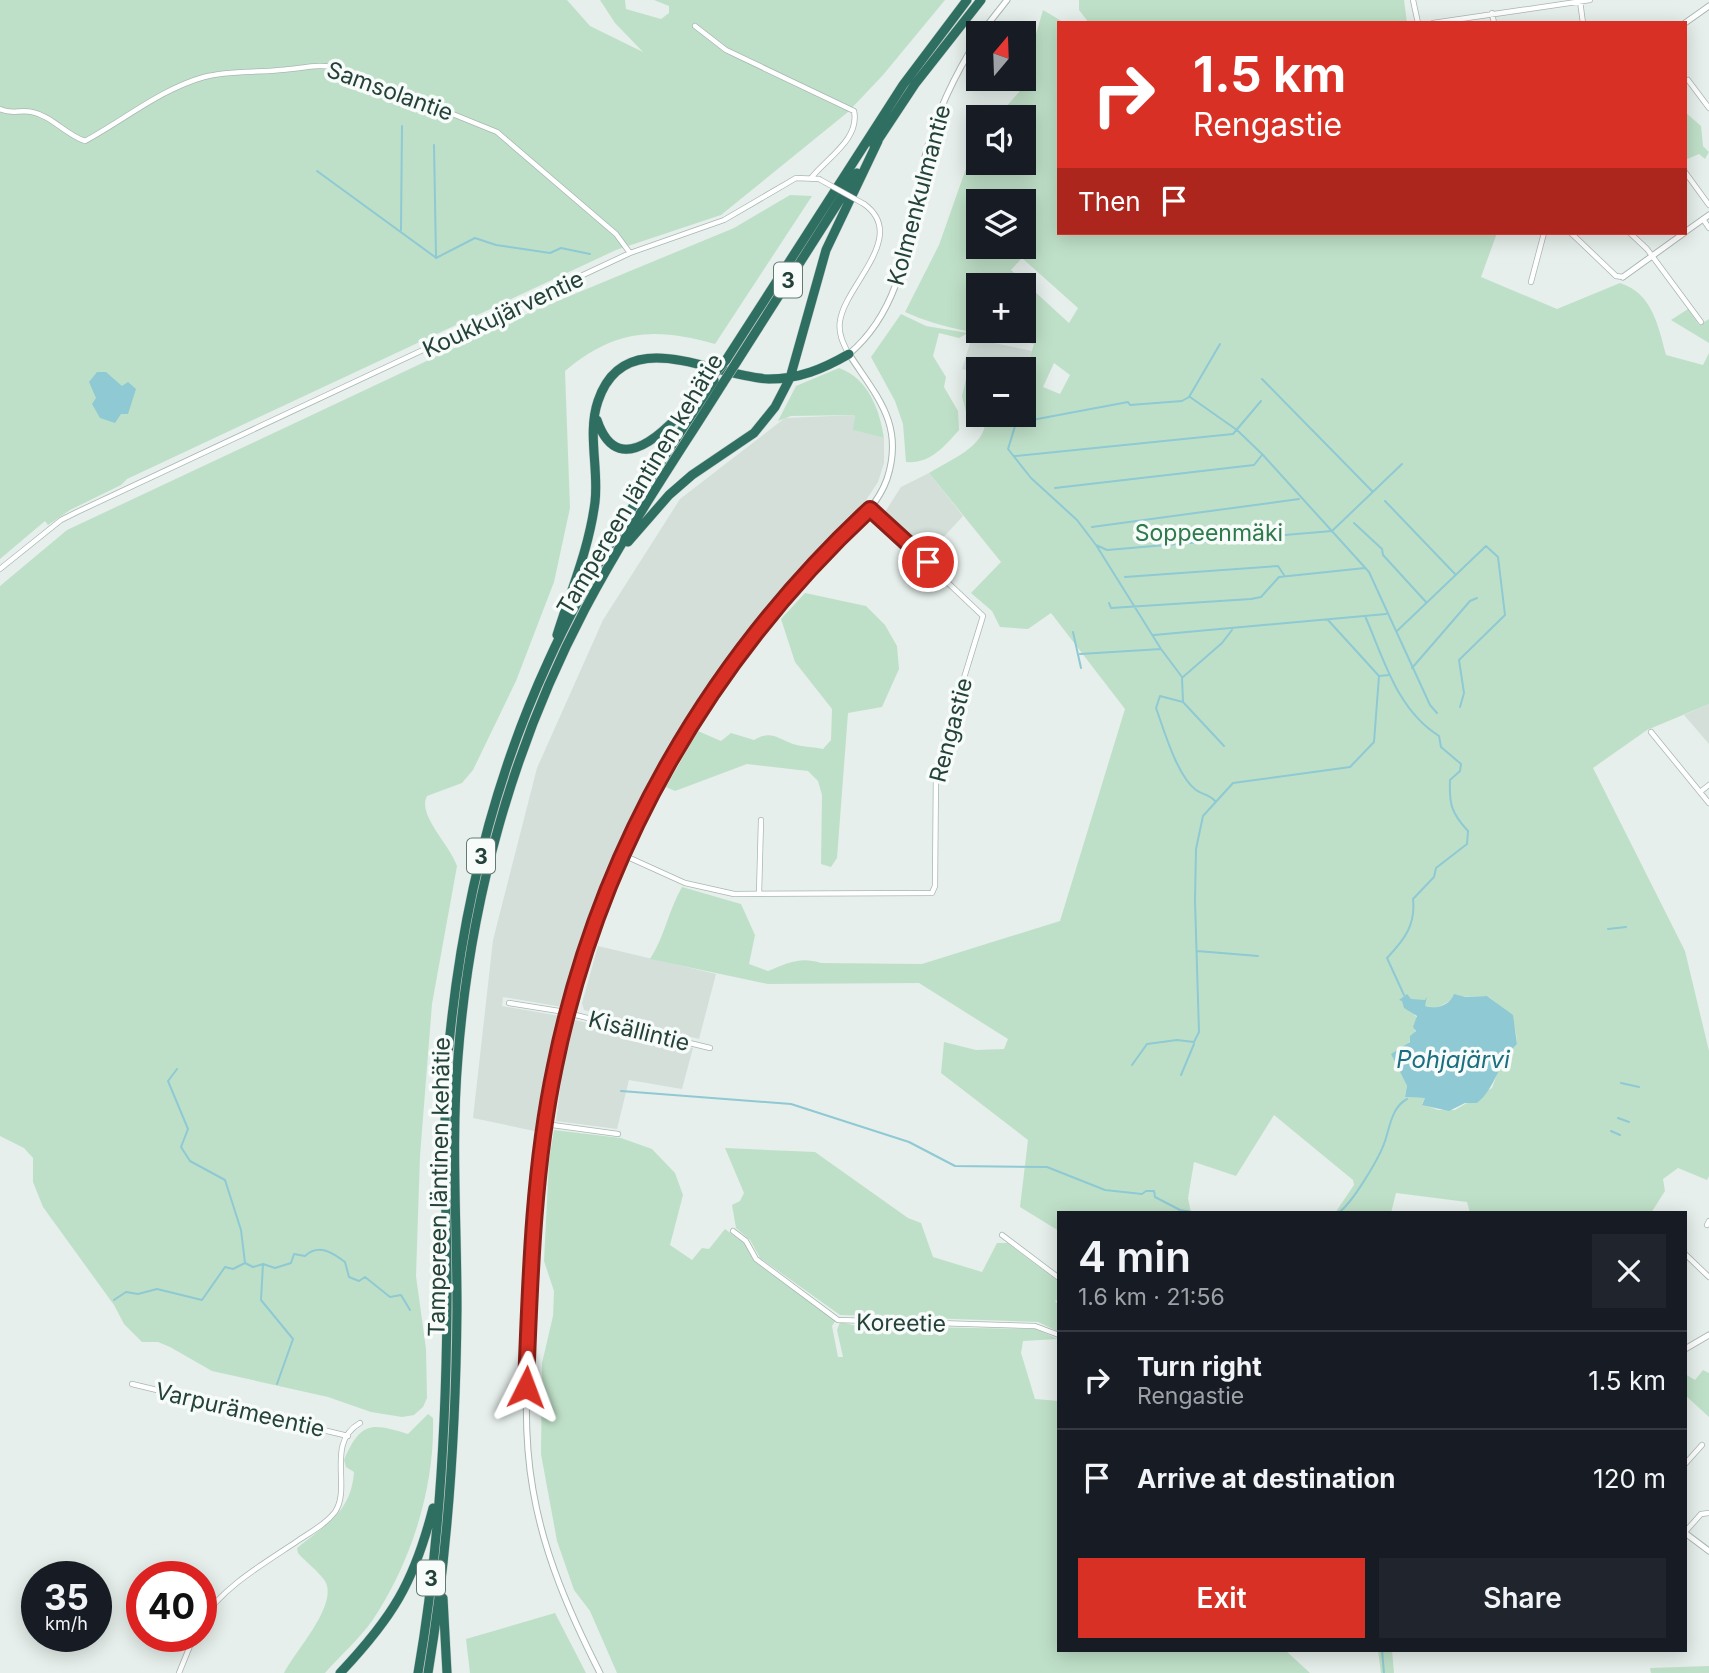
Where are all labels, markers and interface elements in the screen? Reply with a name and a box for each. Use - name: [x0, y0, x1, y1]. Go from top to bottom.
- north arrow: [966, 21, 1036, 91]
- map controls: [966, 21, 1036, 427]
- text: 1.5 km: [1193, 45, 1346, 104]
- icon: right: [1078, 49, 1169, 140]
- street label: Samsolantie: [323, 55, 457, 127]
- street label: Kolmenkulmantie: [881, 102, 957, 288]
- button: sound: [966, 105, 1036, 175]
- text: Rengastie: [1193, 105, 1342, 144]
- icon: arrive: [1155, 182, 1193, 220]
- text: Then: [1078, 186, 1141, 217]
- button: layers: [966, 189, 1036, 259]
- road number: 3: [774, 262, 802, 298]
- street label: Koukkujärventie: [418, 264, 588, 364]
- button: +: [966, 273, 1036, 343]
- street label: Tampereen läntinen kehätie: [551, 348, 729, 620]
- button: −: [966, 357, 1036, 427]
- park label: Soppeenmäki: [1135, 519, 1283, 547]
- pin: [898, 532, 958, 592]
- icon: arrive: [909, 543, 947, 581]
- street label: Rengastie: [924, 675, 978, 785]
- road number: 3: [467, 838, 495, 874]
- street label: Kisällintie: [586, 1005, 692, 1057]
- street label: Tampereen läntinen kehätie: [422, 1037, 456, 1337]
- water label: Pohjajärvi: [1396, 1045, 1511, 1074]
- text: 4 min: [1078, 1231, 1191, 1282]
- button: close: [1592, 1234, 1666, 1308]
- text: 1.6 km · 21:56: [1078, 1283, 1225, 1311]
- street label: Koreetie: [856, 1308, 946, 1338]
- position arrow: [489, 1350, 563, 1424]
- text: Turn right: [1137, 1351, 1262, 1382]
- icon: right: [1078, 1361, 1116, 1399]
- text: 1.5 km: [1588, 1365, 1666, 1396]
- street label: Varpurämeentie: [153, 1377, 327, 1443]
- text: Rengastie: [1137, 1382, 1244, 1410]
- icon: arrive: [1078, 1459, 1116, 1497]
- text: Arrive at destination: [1137, 1463, 1396, 1494]
- text: 120 m: [1593, 1463, 1666, 1494]
- button: Exit: [1078, 1558, 1365, 1638]
- button: Share: [1379, 1558, 1666, 1638]
- road number: 3: [417, 1560, 445, 1596]
- speed limit sign: 40: [126, 1561, 217, 1652]
- text: 35: [44, 1576, 89, 1618]
- text: km/h: [45, 1613, 88, 1634]

